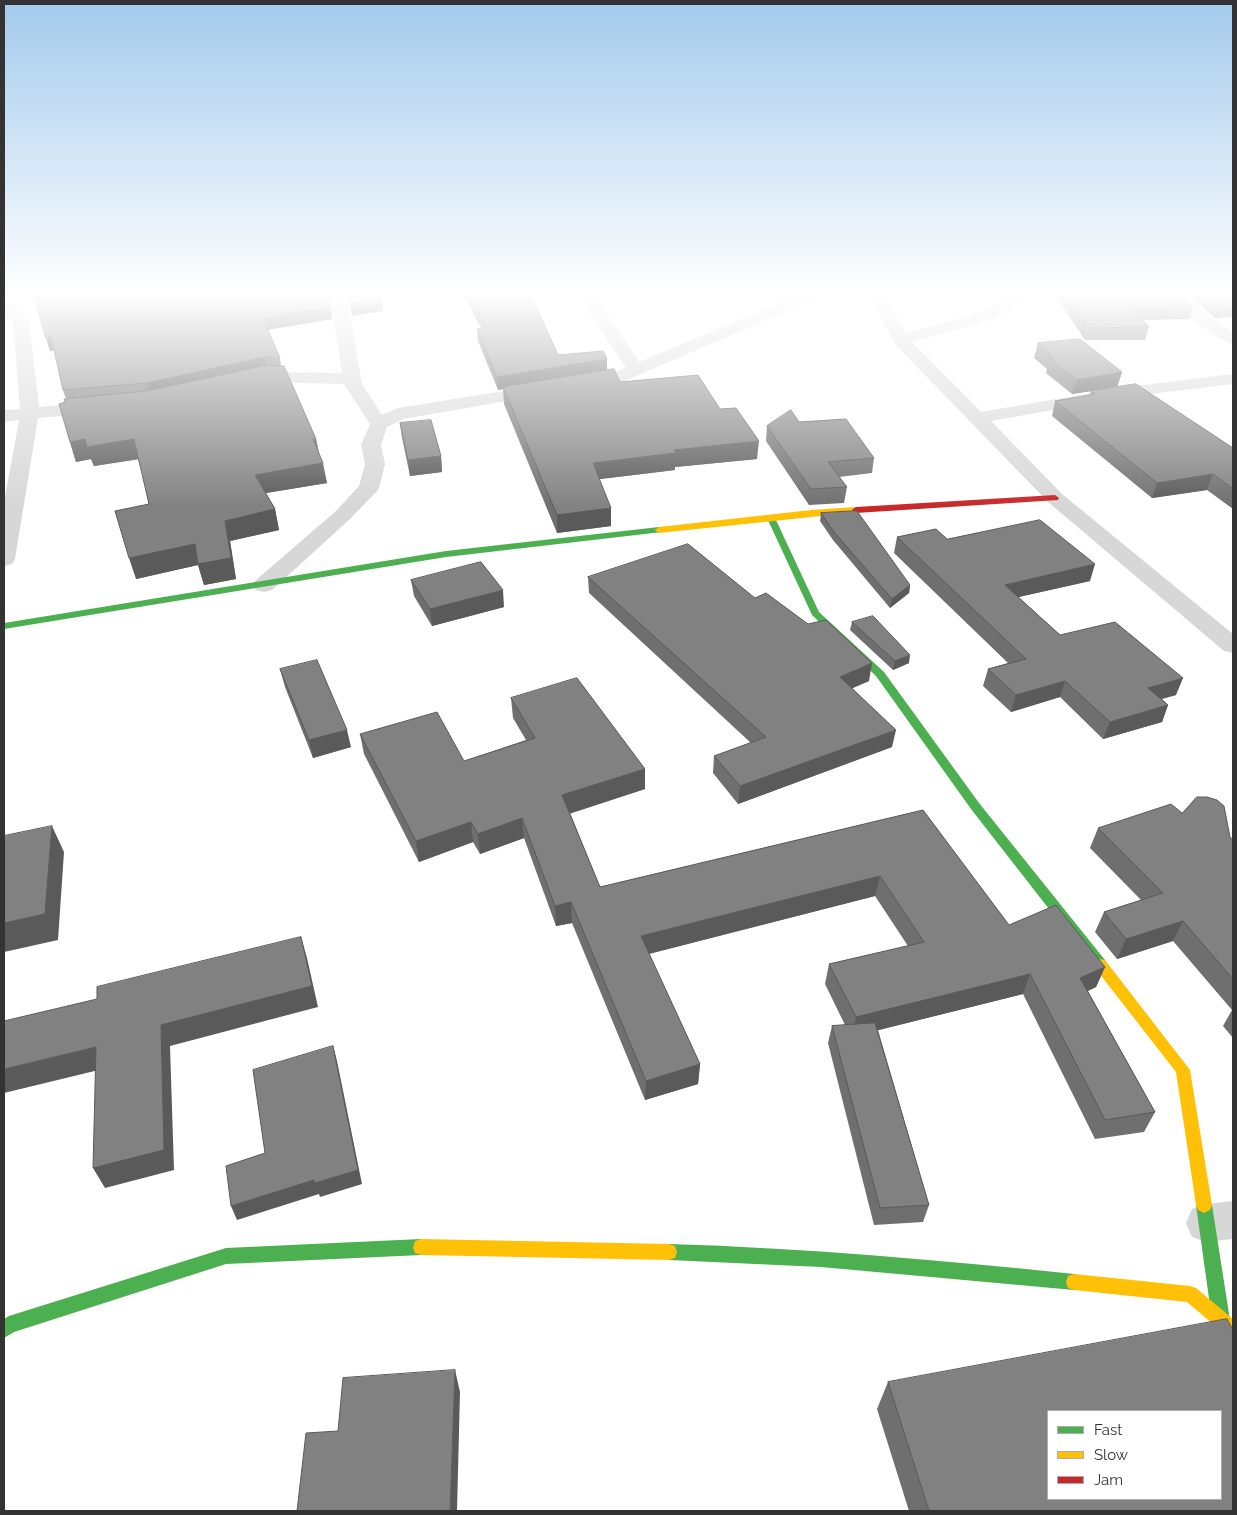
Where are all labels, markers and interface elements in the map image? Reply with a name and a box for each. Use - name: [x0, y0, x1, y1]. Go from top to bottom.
- legend: [1047, 1410, 1222, 1500]
- text: Fast: [1094, 1421, 1122, 1439]
- text: Slow: [1094, 1446, 1128, 1464]
- text: Jam: [1094, 1471, 1123, 1489]

